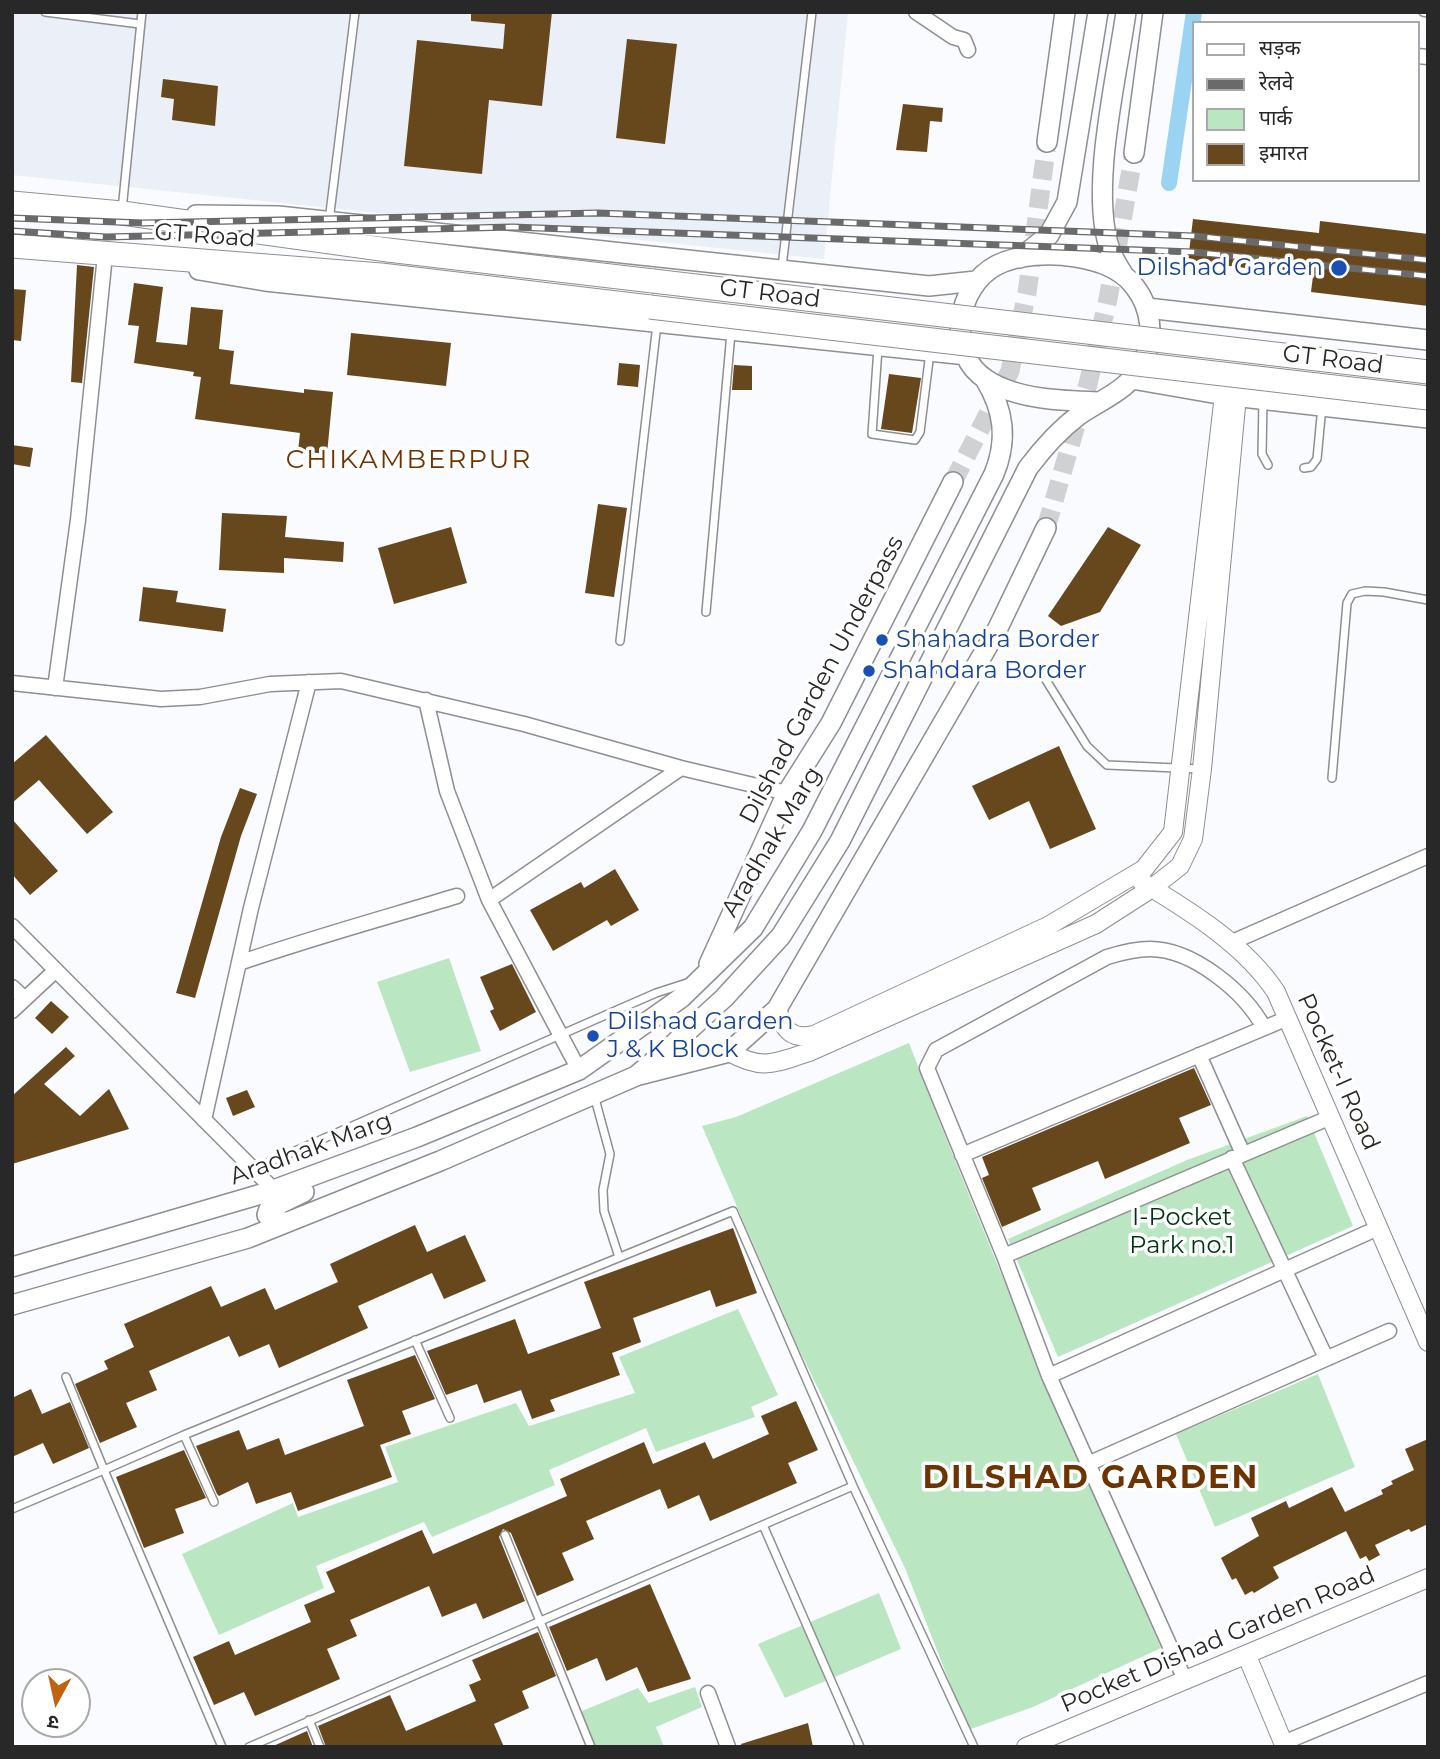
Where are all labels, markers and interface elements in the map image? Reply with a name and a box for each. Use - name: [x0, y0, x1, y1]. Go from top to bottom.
- legend: [1192, 21, 1419, 182]
- text: सड़क: [1259, 35, 1301, 60]
- text: रेलवे: [1259, 70, 1294, 95]
- text: पार्क: [1259, 105, 1293, 130]
- text: इमारत: [1259, 140, 1308, 165]
- street label: GT Road: [153, 218, 257, 254]
- place label: Dilshad Garden: [1137, 254, 1323, 282]
- marker: Dilshad Garden: [1329, 258, 1349, 278]
- street label: GT Road: [718, 274, 822, 314]
- street label: GT Road: [1281, 340, 1385, 380]
- district label: CHIKAMBERPUR: [287, 444, 531, 476]
- street label: Dilshad Garden Underpass: [734, 531, 910, 829]
- place label: Shahadra Border: [896, 626, 1100, 654]
- marker: Shahadra Border: [874, 632, 890, 648]
- place label: Shahdara Border: [883, 657, 1087, 685]
- marker: Shahdara Border: [861, 663, 877, 679]
- street label: Aradhak Marg: [716, 762, 828, 922]
- street label: Pocket-I Road: [1291, 989, 1385, 1155]
- place label: Dilshad Garden J & K Block: [607, 1008, 793, 1064]
- marker: Dilshad Garden J & K Block: [585, 1028, 601, 1044]
- street label: Aradhak Marg: [226, 1106, 396, 1192]
- park label: I-Pocket Park no.1: [1129, 1204, 1235, 1260]
- district label: DILSHAD GARDEN: [924, 1460, 1258, 1498]
- street label: Pocket Dishad Garden Road: [1057, 1561, 1379, 1719]
- north arrow: [21, 1668, 91, 1738]
- text: उ: [46, 1710, 60, 1734]

